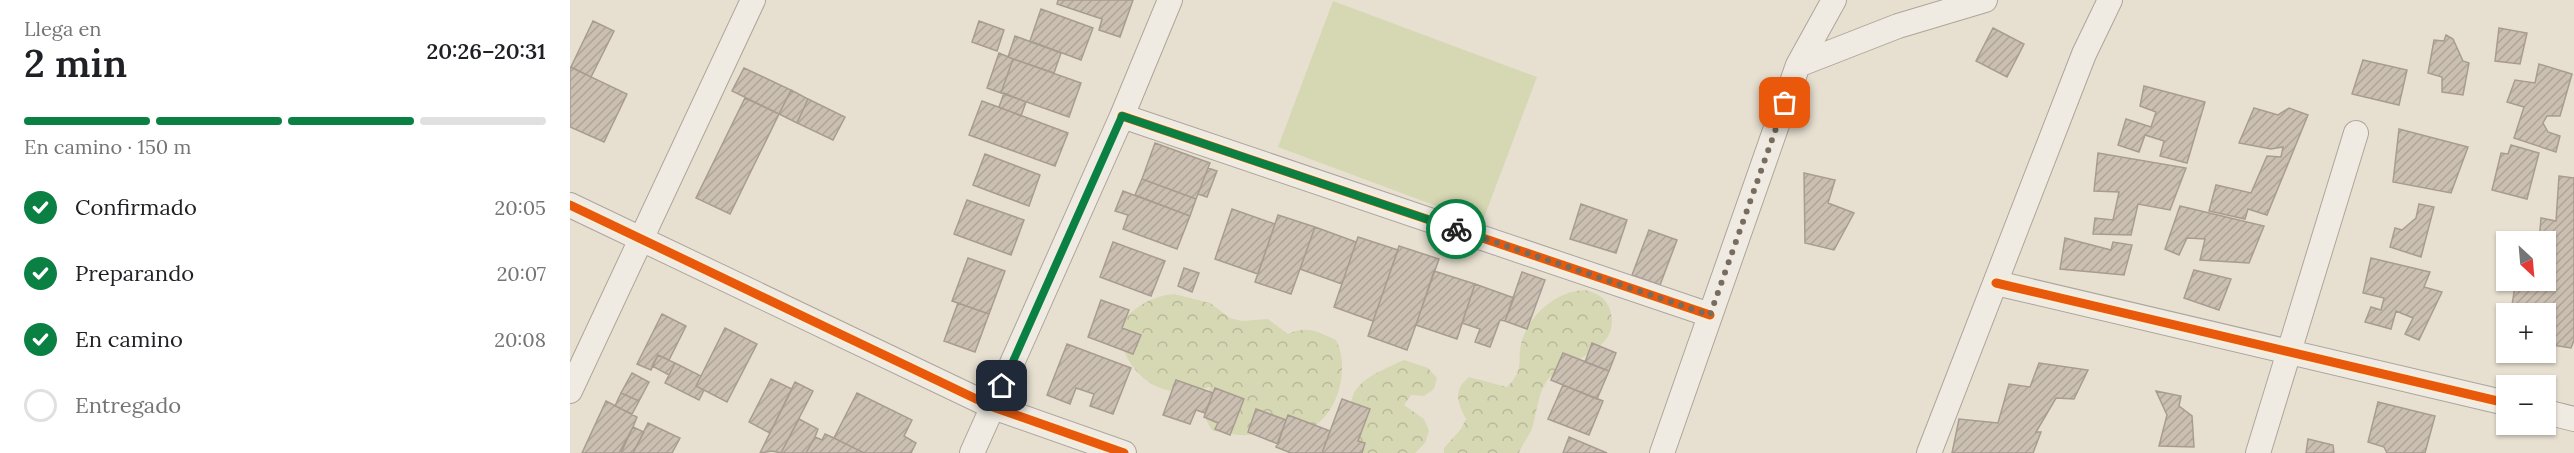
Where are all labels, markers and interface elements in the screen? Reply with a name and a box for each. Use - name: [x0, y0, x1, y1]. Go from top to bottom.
- text: Llega en: [24, 16, 101, 41]
- text: 20:26–20:31: [426, 37, 546, 65]
- text: 2 min: [24, 38, 127, 88]
- pin: [1759, 77, 1810, 128]
- icon: bag: [1768, 86, 1801, 119]
- text: En camino · 150 m: [24, 134, 191, 159]
- icon: check: [24, 191, 57, 224]
- text: Confirmado: [75, 193, 197, 221]
- text: 20:05: [495, 195, 546, 220]
- courier: [1426, 199, 1486, 259]
- icon: bike: [1440, 213, 1473, 246]
- north arrow: [2496, 231, 2556, 291]
- map controls: [2496, 231, 2556, 435]
- icon: check: [24, 257, 57, 290]
- text: Preparando: [75, 259, 194, 287]
- text: 20:07: [497, 261, 546, 286]
- button: +: [2496, 303, 2556, 363]
- icon: check: [24, 323, 57, 356]
- text: En camino: [75, 325, 183, 353]
- text: 20:08: [494, 327, 546, 352]
- pin: [976, 360, 1027, 411]
- icon: home: [985, 369, 1018, 402]
- button: −: [2496, 375, 2556, 435]
- text: Entregado: [75, 391, 181, 419]

